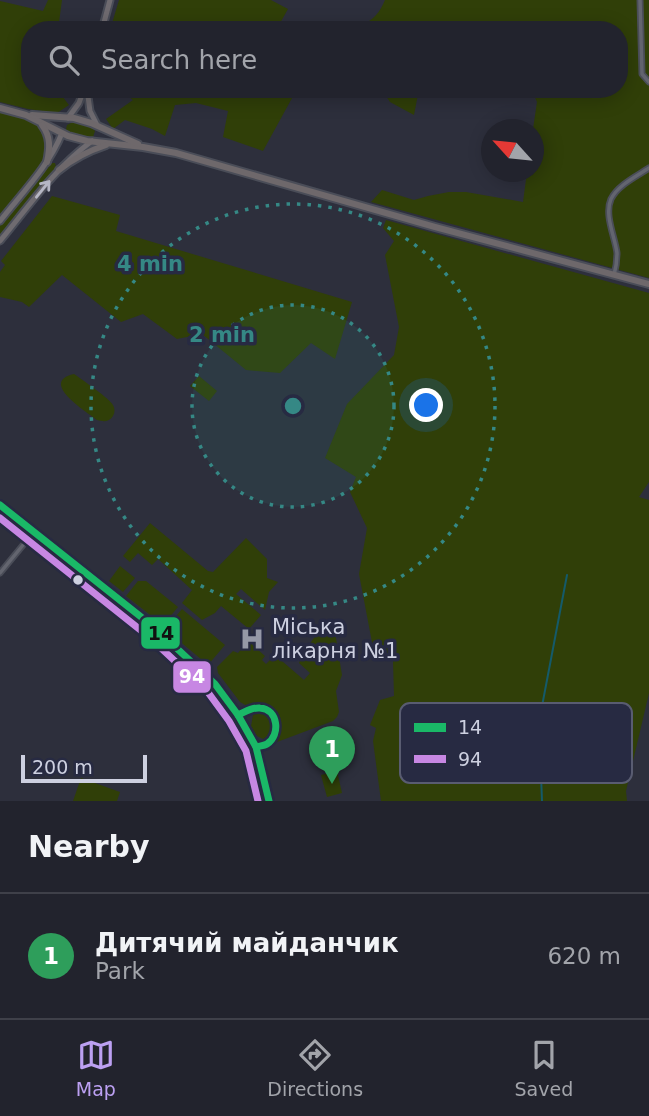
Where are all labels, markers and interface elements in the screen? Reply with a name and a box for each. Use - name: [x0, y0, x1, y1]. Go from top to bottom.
- search box: [21, 21, 628, 98]
- icon: search: [45, 41, 83, 79]
- text: Search here: [101, 45, 257, 75]
- north arrow: [481, 119, 544, 182]
- one-way arrow: [35, 180, 51, 198]
- text: 4 min: [117, 252, 183, 276]
- text: 2 min: [189, 323, 255, 347]
- your location: [409, 388, 443, 422]
- centre of rings: [281, 394, 305, 418]
- unlabelled marker: [71, 573, 85, 587]
- place label: Міська лікарня №1: [272, 615, 398, 663]
- line badge: 14: [140, 616, 181, 650]
- text: 14: [148, 622, 174, 644]
- hospital icon: Міська лікарня №1: [238, 625, 266, 653]
- line badge: 94: [172, 660, 212, 694]
- text: 94: [179, 665, 205, 687]
- legend: [400, 703, 632, 783]
- text: 14: [458, 716, 482, 738]
- pin: 1: [309, 726, 355, 784]
- text: 94: [458, 748, 482, 770]
- scale bar: [21, 752, 147, 784]
- text: 200 m: [32, 756, 93, 778]
- text: Nearby: [28, 829, 150, 864]
- text: Дитячий майданчик: [95, 928, 399, 958]
- text: 1: [43, 943, 59, 969]
- text: 620 m: [547, 943, 621, 969]
- text: Park: [95, 958, 145, 984]
- tab: Map: [76, 1036, 116, 1100]
- tab: Directions: [267, 1036, 363, 1100]
- tab: Saved: [515, 1036, 573, 1100]

